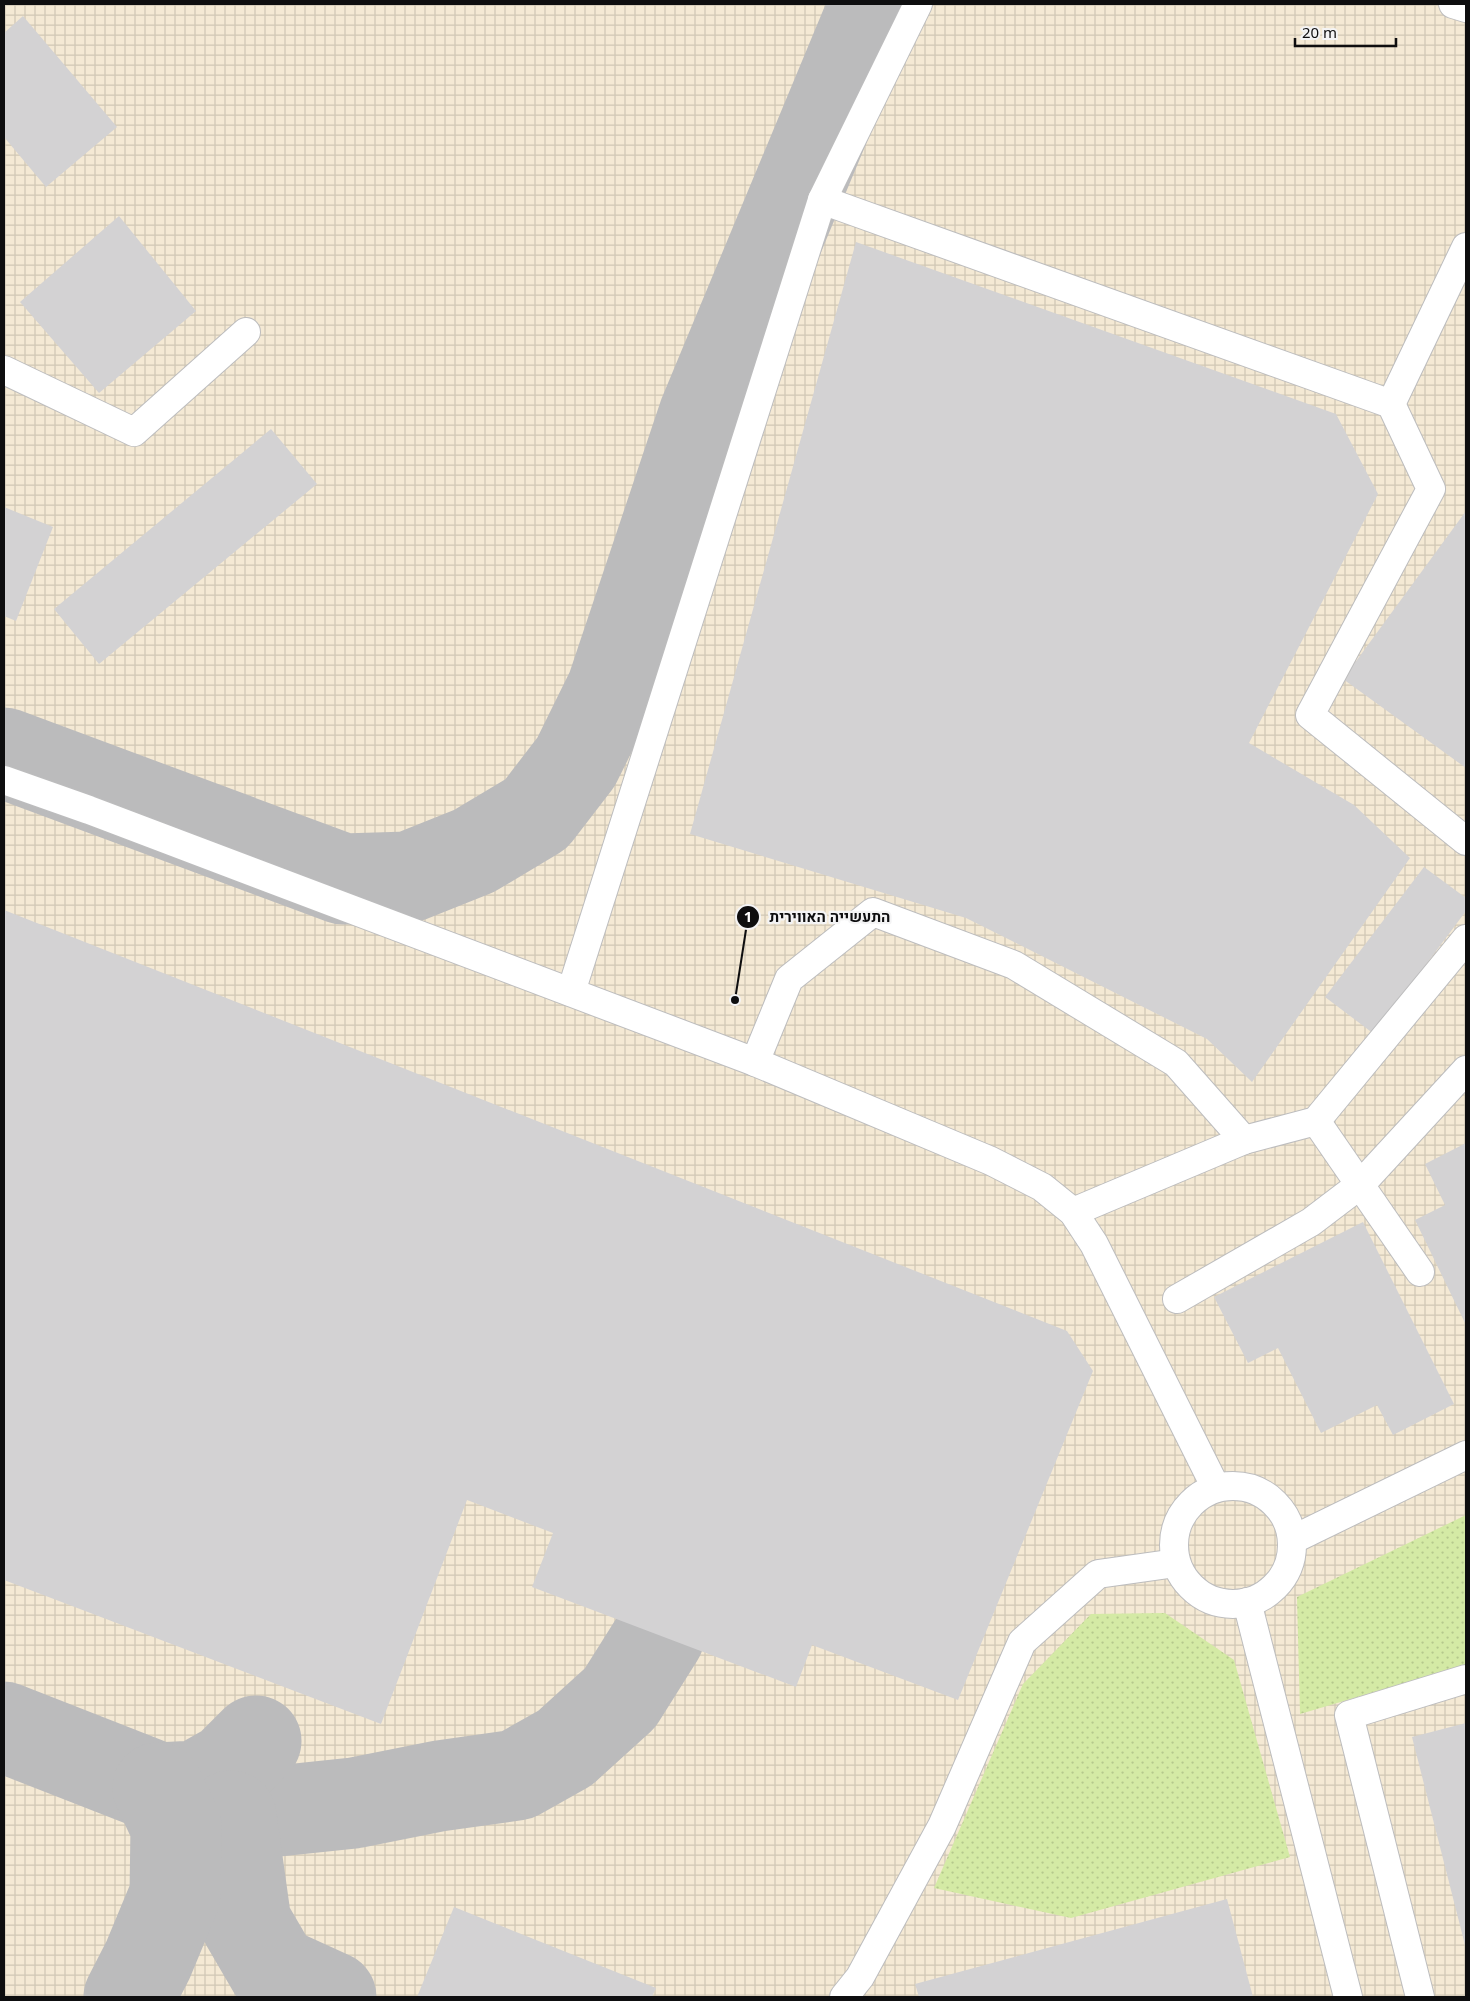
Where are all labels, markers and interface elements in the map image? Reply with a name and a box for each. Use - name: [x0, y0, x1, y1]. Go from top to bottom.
- scale bar: [1295, 15, 1396, 47]
- text: 20 m: [1302, 22, 1337, 42]
- callout: התעשייה האווירית: [735, 902, 901, 932]
- text: 1: [744, 906, 752, 926]
- text: התעשייה האווירית: [770, 906, 890, 926]

